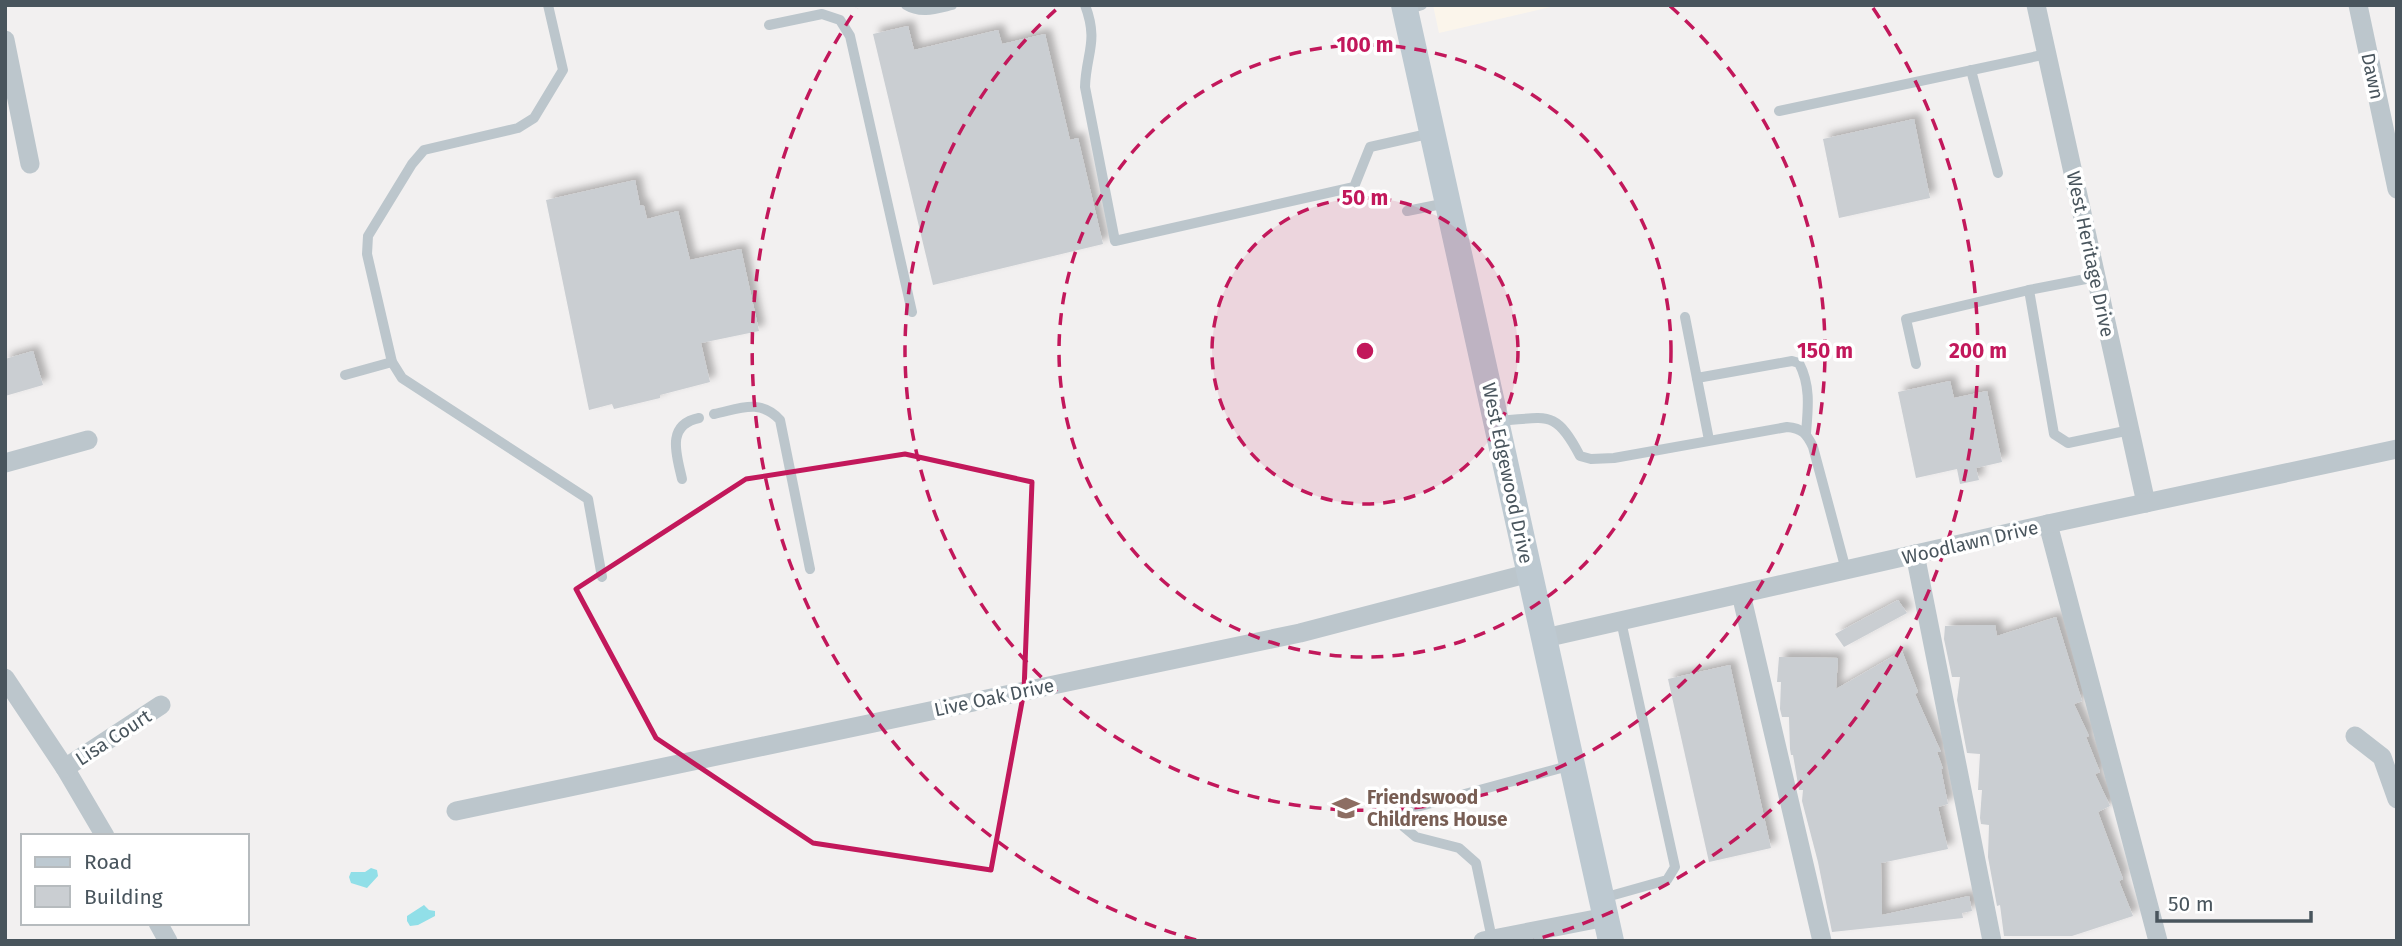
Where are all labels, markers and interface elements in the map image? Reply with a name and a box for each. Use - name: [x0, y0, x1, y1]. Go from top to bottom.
- text: 100 m: [1336, 32, 1394, 58]
- street label: Dawn: [2356, 51, 2389, 102]
- street label: West Heritage Drive: [2062, 169, 2119, 339]
- text: 50 m: [1342, 185, 1388, 211]
- text: 150 m: [1797, 338, 1853, 364]
- text: 200 m: [1949, 338, 2007, 364]
- centre of rings: [1353, 339, 1377, 363]
- street label: West Edgewood Drive: [1477, 380, 1538, 566]
- street label: Woodlawn Drive: [1900, 516, 2040, 569]
- street label: Live Oak Drive: [932, 674, 1056, 721]
- street label: Lisa Court: [71, 704, 155, 770]
- place label: Friendswood Childrens House: [1367, 786, 1507, 831]
- school or university icon: Friendswood Childrens House: [1331, 793, 1361, 823]
- legend: [21, 834, 248, 925]
- text: Road: [84, 849, 132, 875]
- scale bar: [2157, 880, 2311, 924]
- text: Building: [84, 884, 163, 910]
- text: 50 m: [2168, 891, 2214, 917]

